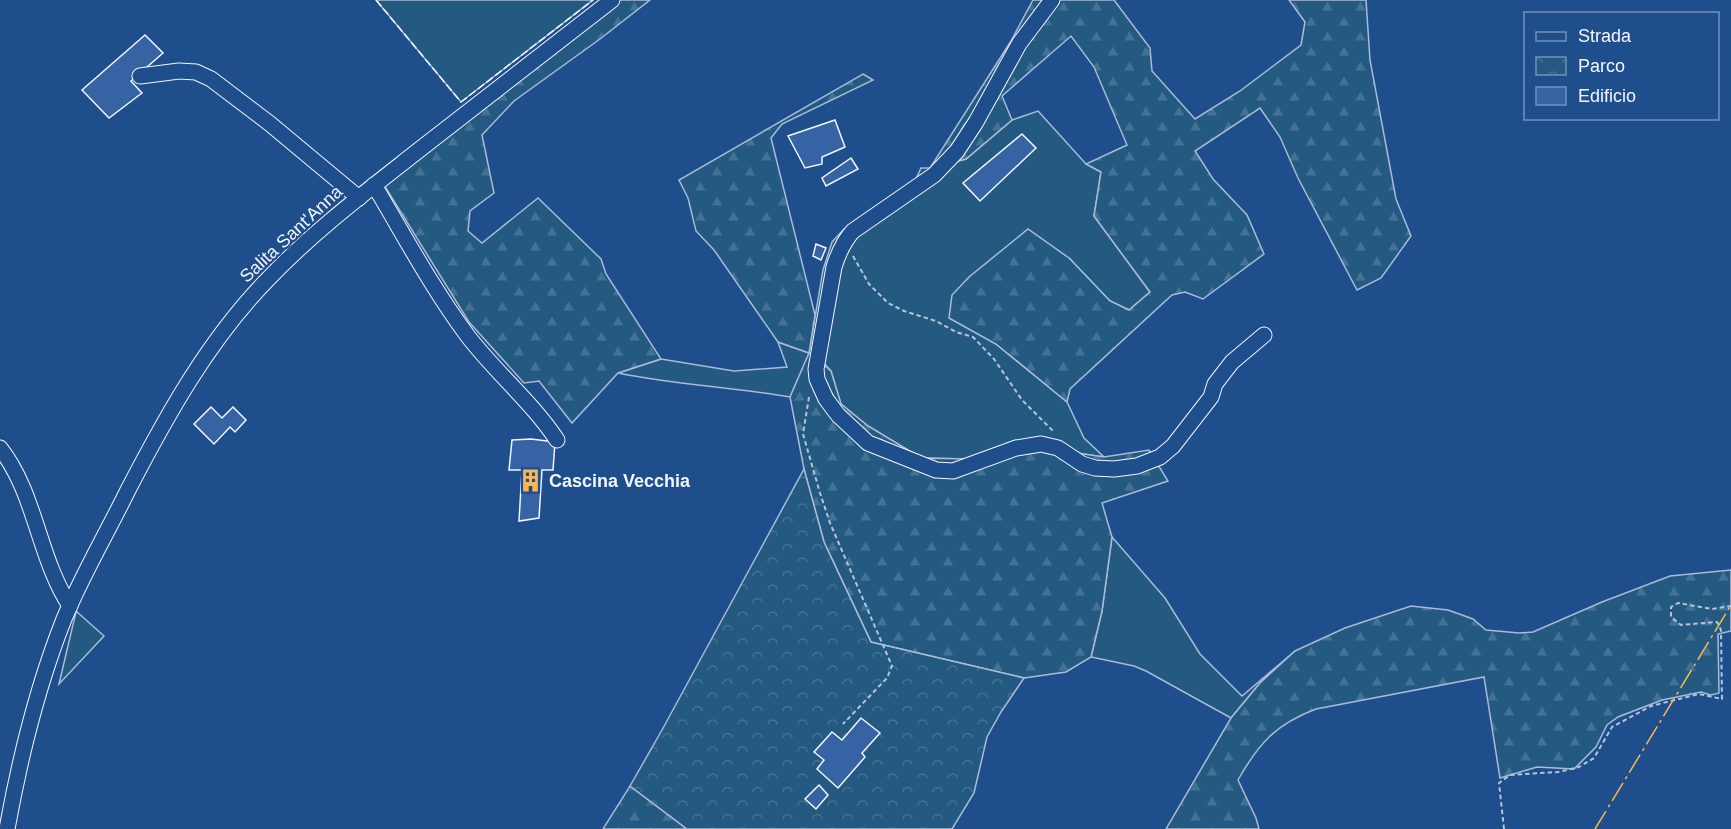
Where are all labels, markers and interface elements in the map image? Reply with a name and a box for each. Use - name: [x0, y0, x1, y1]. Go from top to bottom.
- legend: [1524, 12, 1719, 120]
- text: Strada: [1578, 26, 1632, 46]
- text: Parco: [1578, 56, 1625, 76]
- text: Edificio: [1578, 86, 1636, 106]
- street label: Salita Sant'Anna: [236, 181, 347, 287]
- building icon: Cascina Vecchia: [518, 468, 544, 494]
- place label: Cascina Vecchia: [549, 471, 691, 491]

